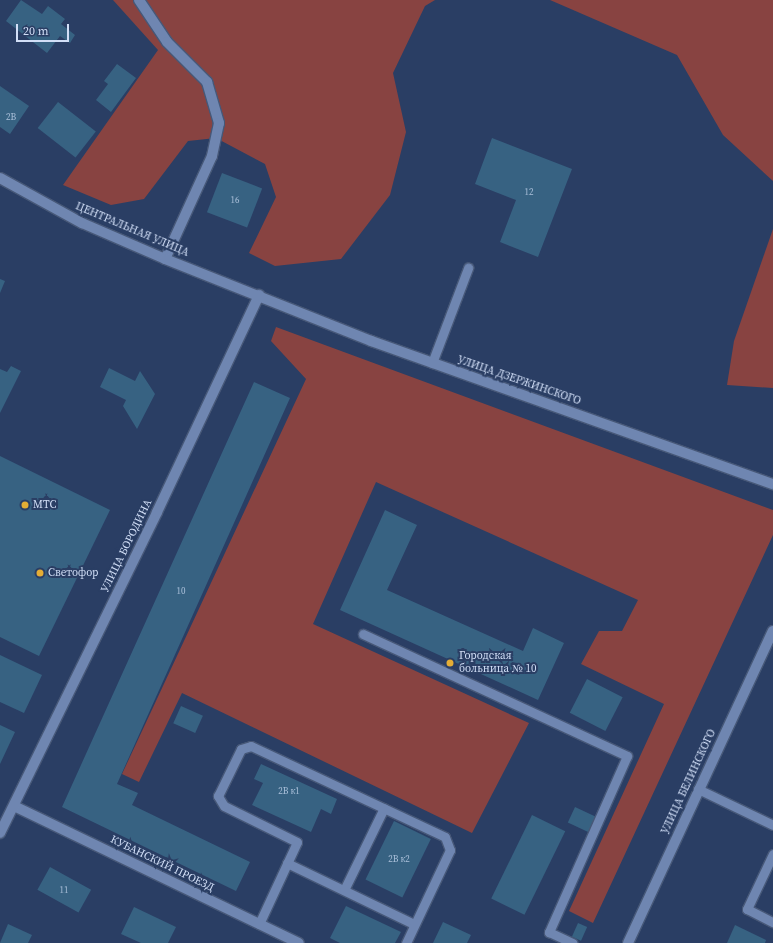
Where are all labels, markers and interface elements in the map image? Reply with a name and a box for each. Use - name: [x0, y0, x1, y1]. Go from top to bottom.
- scale bar: [18, 16, 71, 42]
- text: 20 m: [23, 23, 49, 39]
- house number: 2В: [6, 112, 16, 122]
- house number: 12: [525, 187, 533, 197]
- house number: 16: [231, 195, 239, 205]
- street label: ЦЕНТРАЛЬНАЯ УЛИЦА: [73, 200, 191, 260]
- street label: УЛИЦА ДЗЕРЖИНСКОГО: [455, 354, 583, 408]
- street label: УЛИЦА БОРОДИНА: [99, 497, 155, 595]
- place label: МТС: [33, 498, 56, 512]
- marker: МТС: [20, 500, 30, 510]
- place label: Светофор: [48, 566, 99, 580]
- marker: Светофор: [35, 568, 45, 578]
- house number: 10: [177, 586, 185, 596]
- place label: Городская больница № 10: [459, 650, 536, 676]
- marker: Городская больница № 10: [444, 657, 456, 669]
- street label: УЛИЦА БЕЛИНСКОГО: [659, 727, 719, 837]
- house number: 2В к1: [278, 786, 300, 796]
- street label: КУБАНСКИЙ ПРОЕЗД: [108, 833, 216, 895]
- house number: 2В к2: [388, 854, 410, 864]
- house number: 11: [60, 885, 68, 895]

